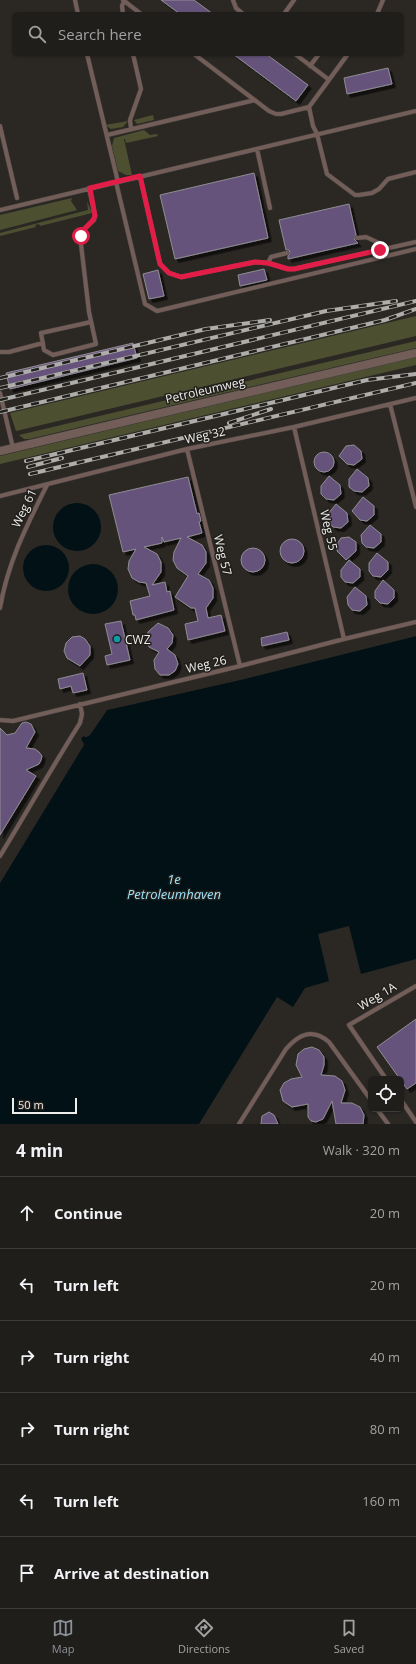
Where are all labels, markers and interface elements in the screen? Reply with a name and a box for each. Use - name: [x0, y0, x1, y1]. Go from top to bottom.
- search box: [12, 12, 404, 56]
- icon: search: [26, 23, 48, 45]
- text: Search here: [58, 24, 142, 44]
- route start: [72, 227, 90, 245]
- route end: [371, 241, 389, 259]
- street label: Petroleumweg: [164, 372, 247, 407]
- street label: Weg 32: [183, 422, 227, 448]
- street label: Weg 61: [7, 486, 41, 530]
- street label: Weg 55: [316, 508, 342, 552]
- street label: Weg 57: [210, 533, 236, 577]
- place label: CWZ: [125, 631, 151, 648]
- marker: CWZ: [112, 634, 122, 644]
- street label: Weg 26: [184, 651, 228, 677]
- water label: 1e Petroleumhaven: [127, 870, 221, 903]
- street label: Weg 1A: [355, 978, 400, 1014]
- map controls: [368, 1076, 404, 1112]
- button: locate: [368, 1076, 404, 1112]
- scale bar: [12, 1096, 77, 1115]
- text: 50 m: [18, 1097, 44, 1112]
- text: 4 min: [16, 1139, 63, 1162]
- text: Walk · 320 m: [323, 1141, 400, 1159]
- icon: ahead: [16, 1202, 38, 1224]
- text: Continue: [54, 1203, 122, 1223]
- text: 20 m: [370, 1204, 400, 1222]
- icon: left: [16, 1274, 38, 1296]
- text: Turn left: [54, 1275, 119, 1295]
- text: 20 m: [370, 1276, 400, 1294]
- icon: right: [16, 1346, 38, 1368]
- text: Turn right: [54, 1347, 129, 1367]
- text: 40 m: [370, 1348, 400, 1366]
- icon: right: [16, 1418, 38, 1440]
- text: Turn right: [54, 1419, 129, 1439]
- text: 80 m: [370, 1420, 400, 1438]
- icon: left: [16, 1490, 38, 1512]
- text: Turn left: [54, 1491, 119, 1511]
- text: 160 m: [362, 1492, 400, 1510]
- icon: arrive: [16, 1562, 38, 1584]
- text: Arrive at destination: [54, 1563, 209, 1583]
- tab: Map: [52, 1617, 75, 1656]
- tab: Directions: [178, 1617, 230, 1656]
- tab: Saved: [334, 1617, 364, 1656]

